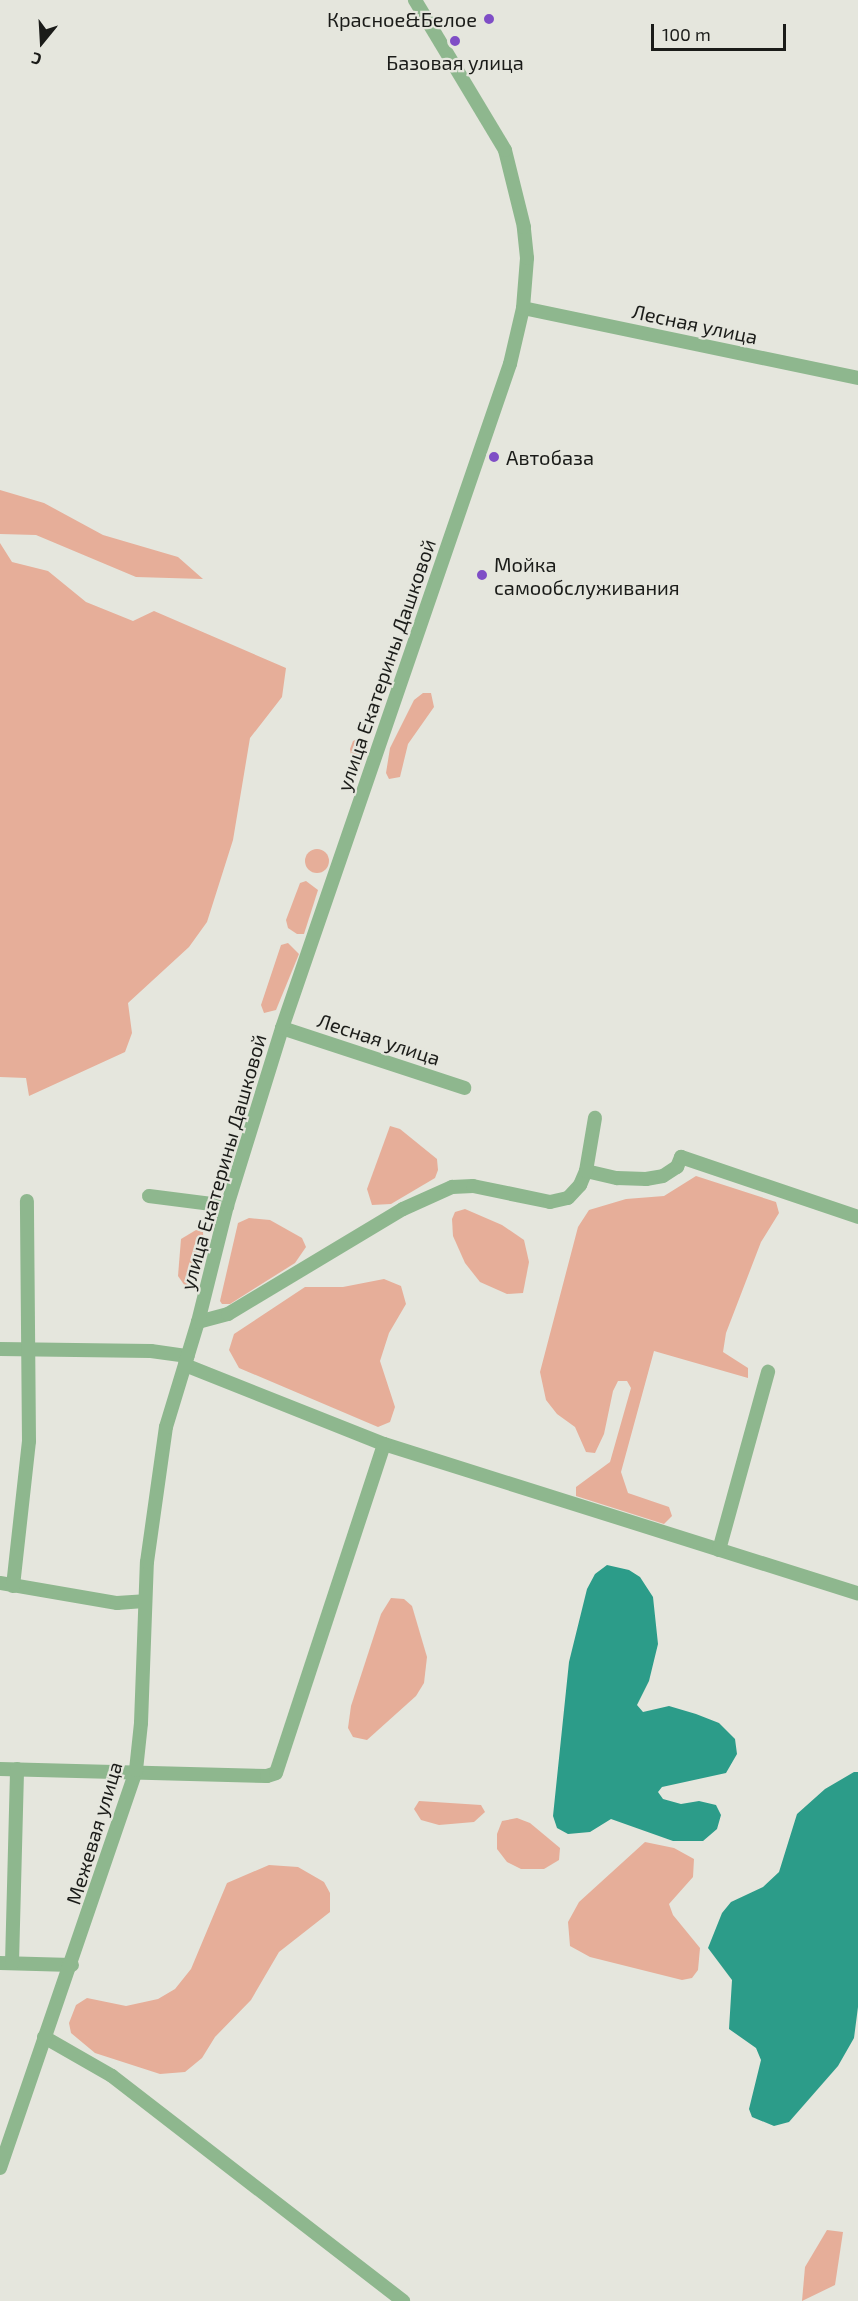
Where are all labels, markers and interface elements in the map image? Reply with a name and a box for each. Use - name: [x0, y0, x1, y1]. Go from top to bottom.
- place label: Красное&Белое: [327, 7, 477, 31]
- north arrow: [12, 12, 72, 72]
- marker: Красное&Белое: [482, 12, 496, 26]
- scale bar: [654, 12, 789, 50]
- text: 100 m: [662, 23, 711, 45]
- marker: Базовая улица: [448, 34, 462, 48]
- text: С: [29, 49, 44, 70]
- place label: Базовая улица: [386, 50, 524, 74]
- street label: Лесная улица: [630, 299, 760, 349]
- place label: Автобаза: [506, 445, 594, 469]
- marker: Автобаза: [487, 450, 501, 464]
- street label: улица Екатерины Дашковой: [332, 536, 440, 794]
- place label: Мойка самообслуживания: [494, 552, 680, 599]
- marker: Мойка самообслуживания: [475, 568, 489, 582]
- street label: Лесная улица: [315, 1008, 443, 1070]
- street label: улица Екатерины Дашковой: [175, 1031, 271, 1293]
- street label: Межевая улица: [61, 1759, 127, 1907]

